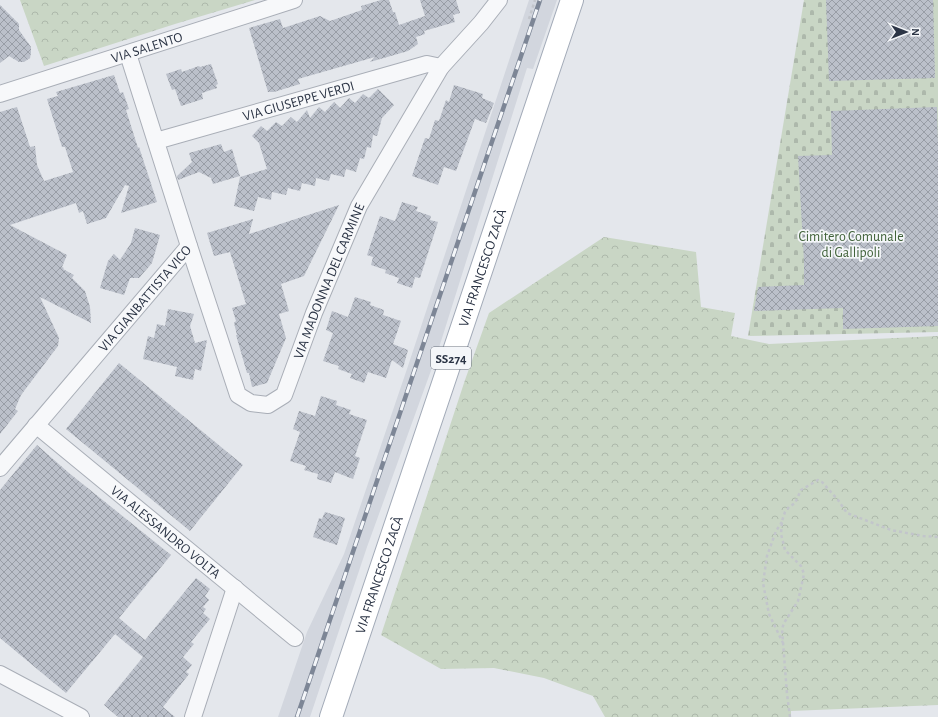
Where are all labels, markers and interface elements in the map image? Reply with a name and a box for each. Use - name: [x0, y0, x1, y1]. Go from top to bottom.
- north arrow: [886, 12, 926, 52]
- text: N: [910, 28, 921, 36]
- street label: VIA SALENTO: [110, 30, 184, 66]
- street label: VIA GIUSEPPE VERDI: [241, 79, 356, 124]
- street label: VIA MADONNA DEL CARMINE: [292, 201, 367, 361]
- street label: VIA FRANCESCO ZACÀ: [457, 206, 509, 329]
- park label: Cimitero Comunale di Gallipoli: [798, 230, 904, 260]
- street label: VIA GIANBATTISTA VICO: [96, 243, 194, 355]
- road number: SS274: [431, 347, 471, 369]
- street label: VIA ALESSANDRO VOLTA: [108, 483, 223, 582]
- street label: VIA FRANCESCO ZACÀ: [353, 514, 406, 636]

